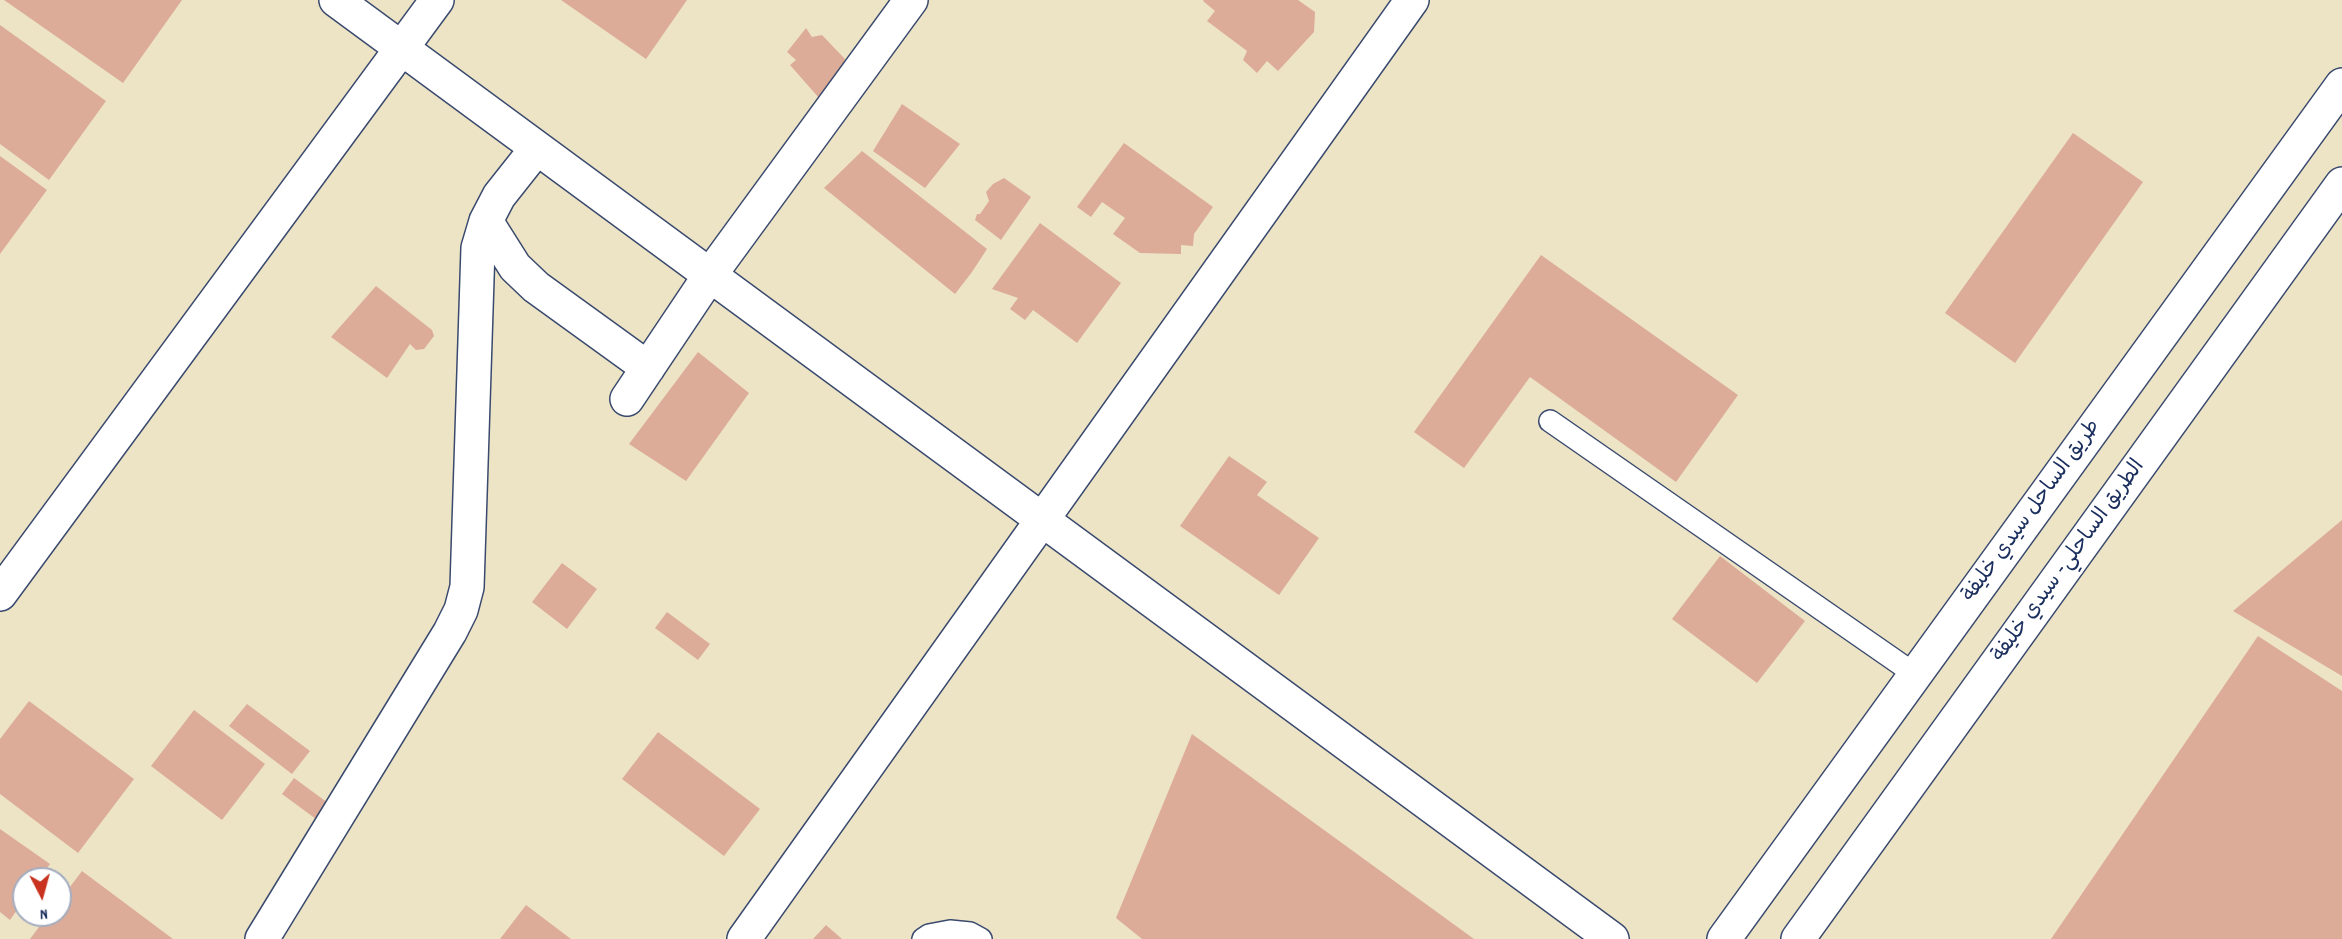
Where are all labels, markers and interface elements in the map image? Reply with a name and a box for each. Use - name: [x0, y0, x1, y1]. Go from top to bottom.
- street label: طريق الساحل سيدي خليفة: [1958, 416, 2108, 608]
- street label: الطريق الساحلي- سيدي خليفة: [1988, 456, 2152, 668]
- north arrow: [12, 867, 72, 927]
- text: N: [39, 902, 49, 925]

